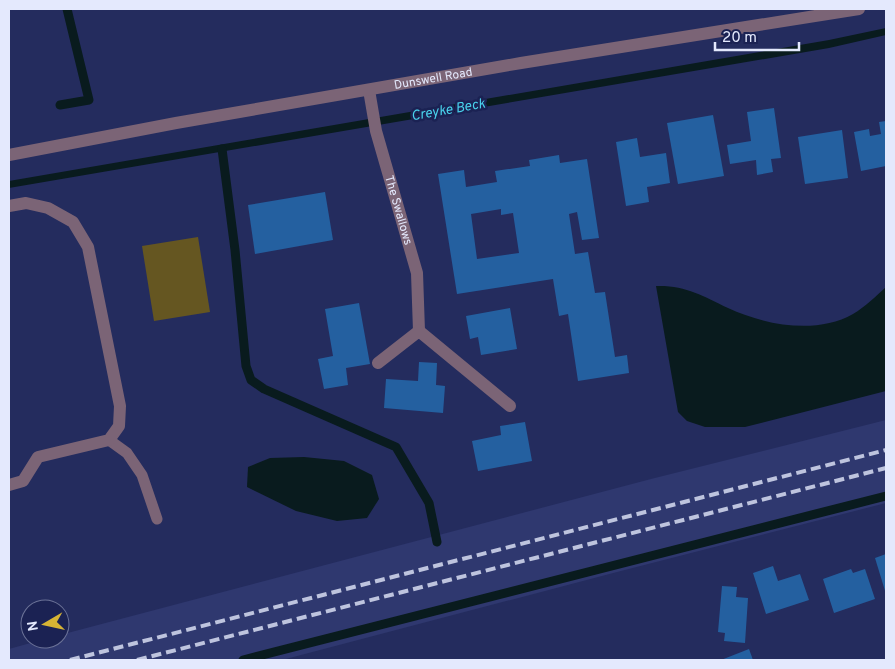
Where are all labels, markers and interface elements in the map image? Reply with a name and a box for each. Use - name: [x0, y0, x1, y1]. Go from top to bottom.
- scale bar: [715, 20, 799, 52]
- text: 20 m: [722, 29, 757, 48]
- street label: Dunswell Road: [393, 65, 474, 94]
- water label: Creyke Beck: [410, 95, 487, 125]
- street label: The Swallows: [380, 174, 416, 247]
- north arrow: [20, 599, 70, 649]
- text: N: [24, 619, 43, 632]

